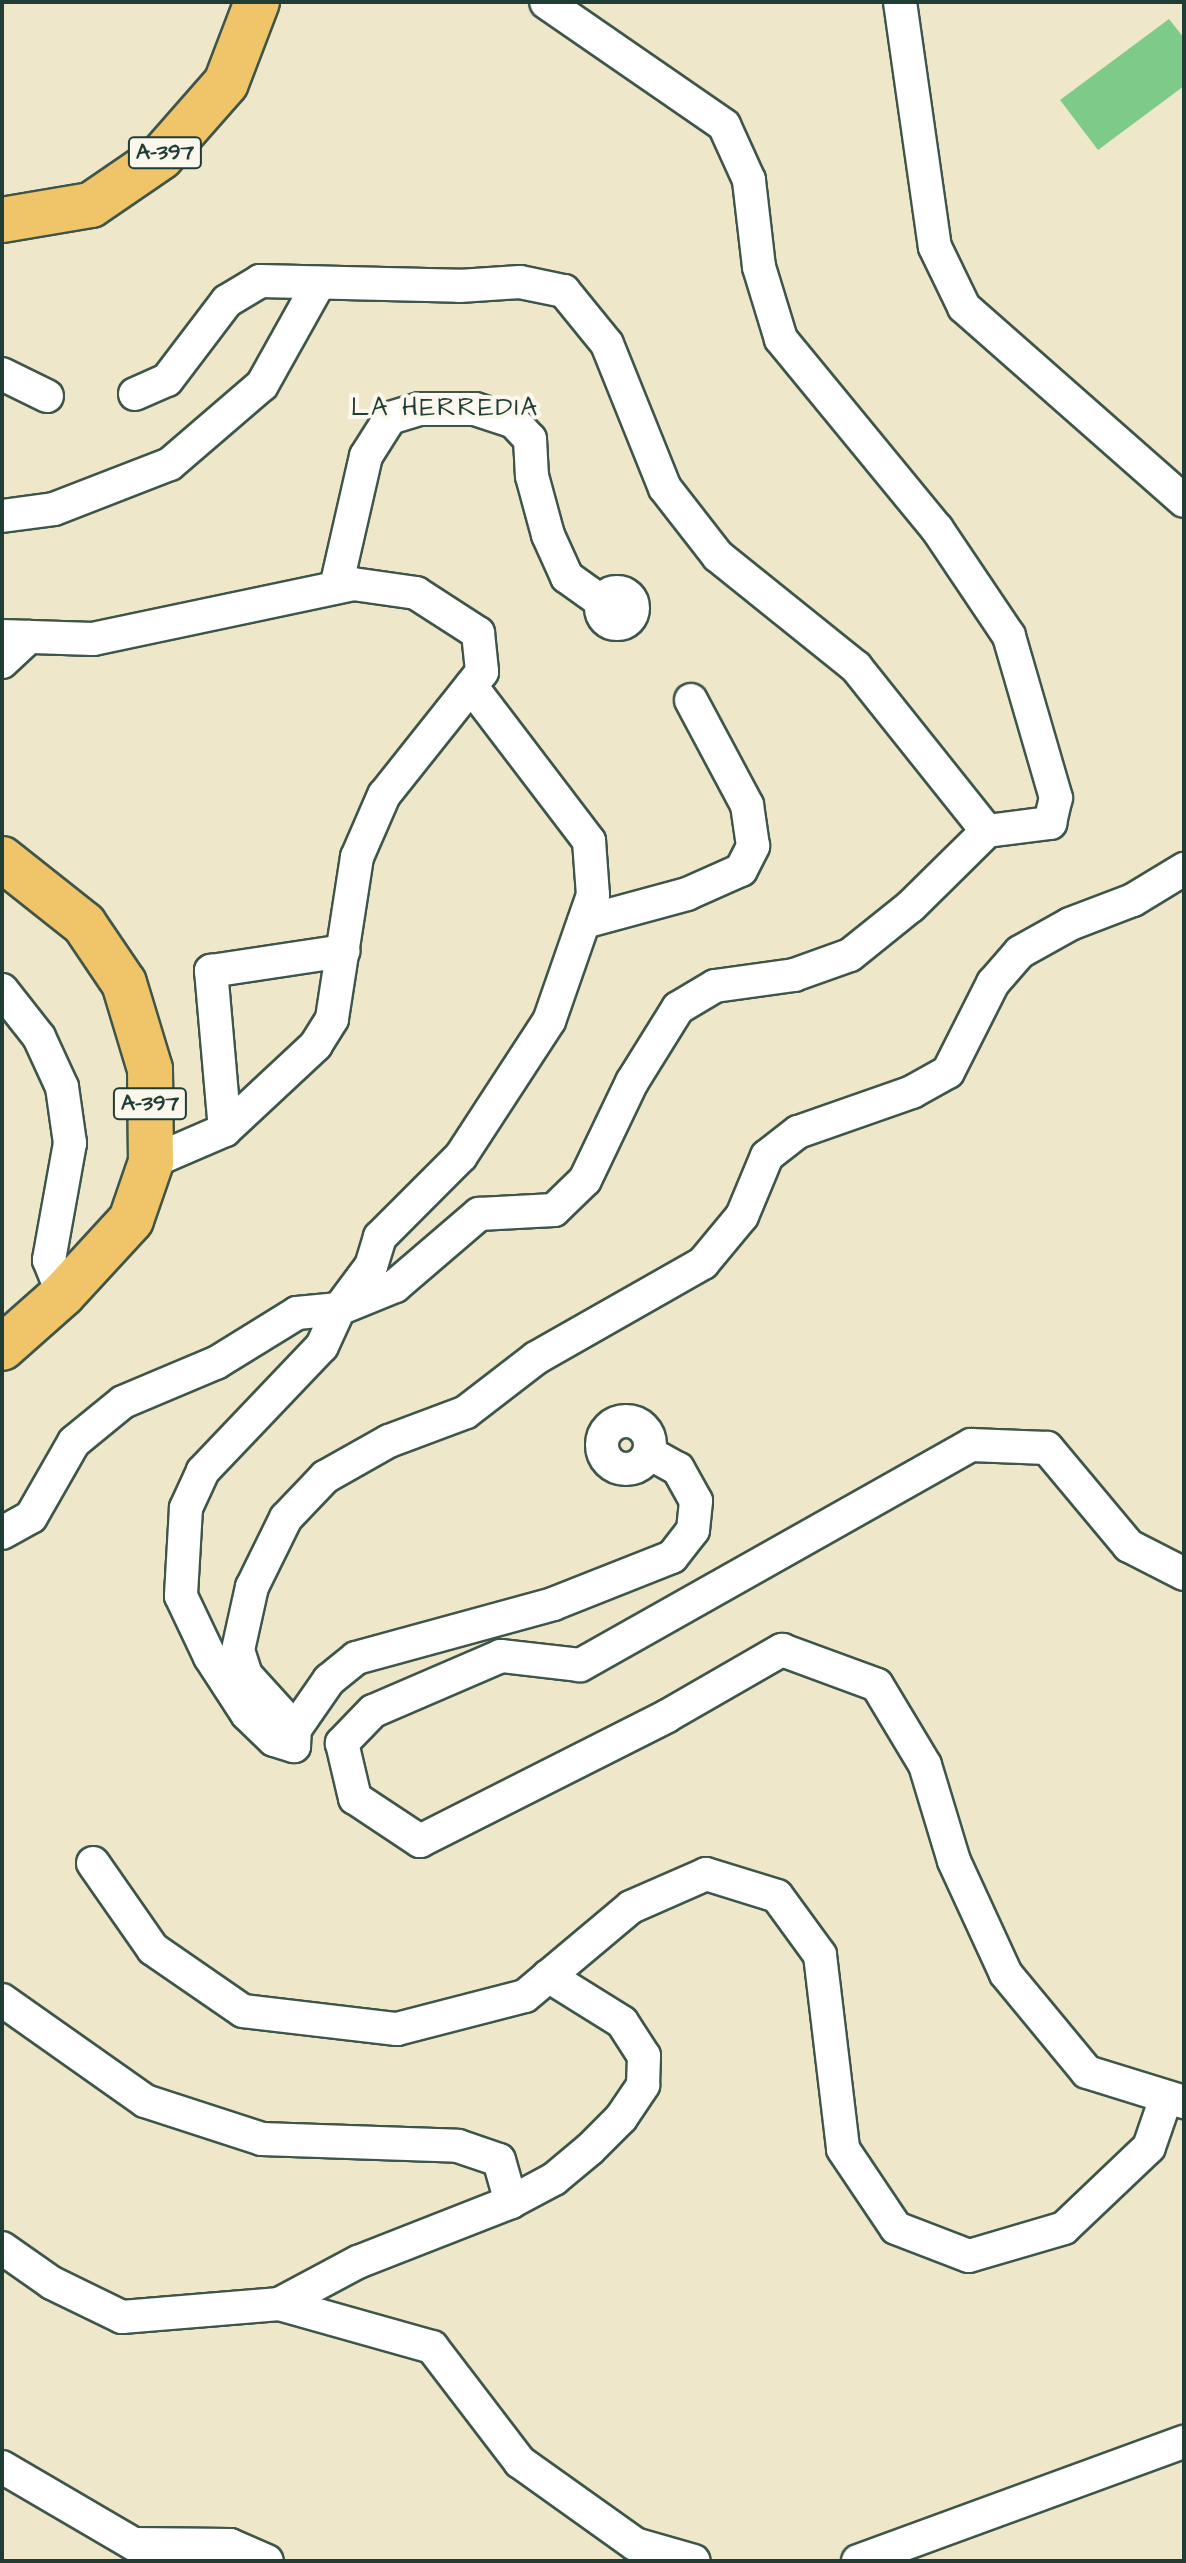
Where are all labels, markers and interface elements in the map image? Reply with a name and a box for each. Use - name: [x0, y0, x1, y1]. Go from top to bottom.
- road number: A-397: [127, 135, 203, 171]
- district label: LA HERREDIA: [351, 392, 539, 424]
- road number: A-397: [112, 1086, 188, 1122]

